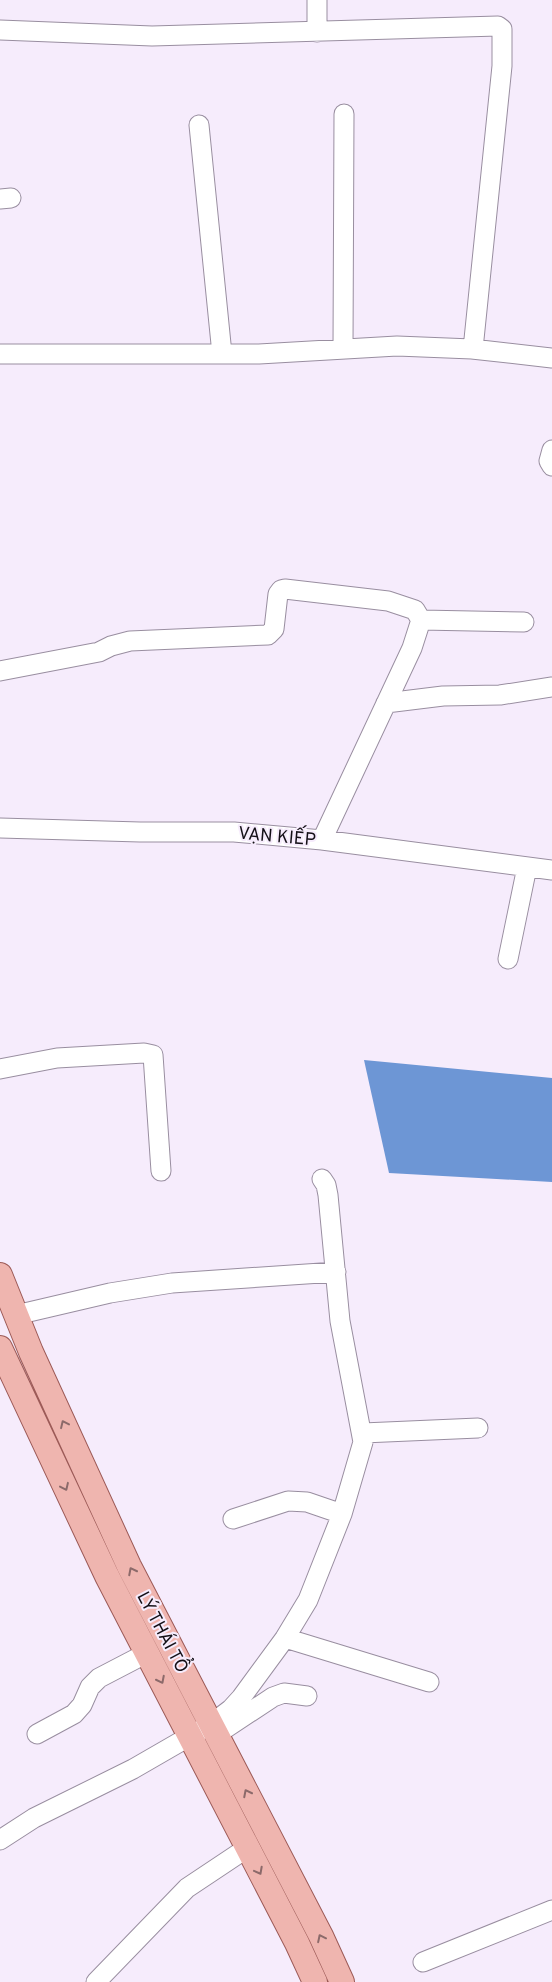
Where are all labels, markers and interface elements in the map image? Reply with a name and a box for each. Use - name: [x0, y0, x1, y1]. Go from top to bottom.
- street label: VẠN KIẾP: [237, 818, 317, 852]
- one-way arrow: [60, 1420, 70, 1429]
- one-way arrow: [59, 1482, 69, 1491]
- one-way arrow: [128, 1568, 138, 1577]
- street label: LÝ THÁI TỔ: [131, 1585, 199, 1677]
- one-way arrow: [155, 1675, 165, 1684]
- one-way arrow: [243, 1789, 253, 1798]
- one-way arrow: [253, 1866, 263, 1875]
- one-way arrow: [317, 1934, 327, 1943]

